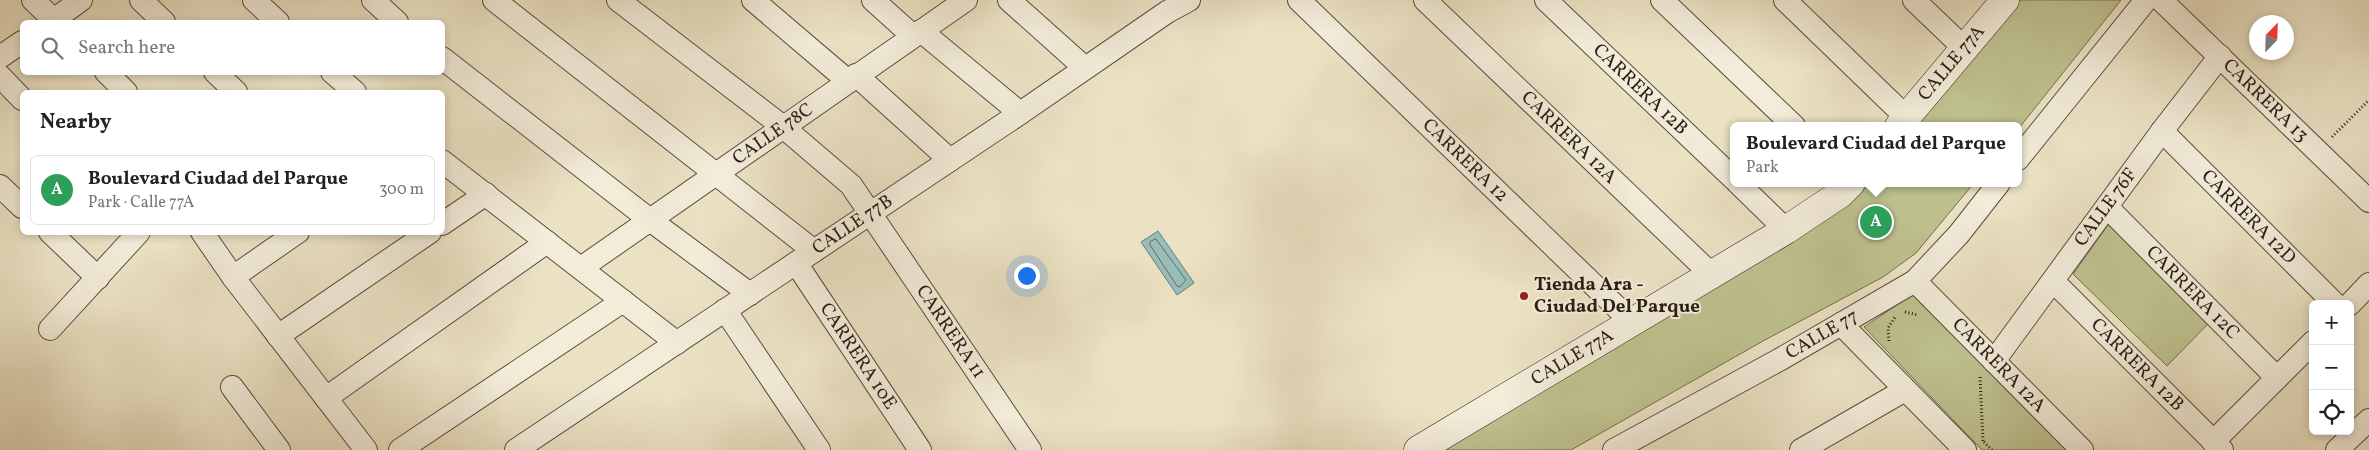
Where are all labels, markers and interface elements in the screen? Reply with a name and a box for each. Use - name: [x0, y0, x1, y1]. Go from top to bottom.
- north arrow: [2249, 15, 2294, 60]
- search box: [20, 20, 445, 75]
- street label: CALLE 77A: [1912, 20, 1991, 107]
- icon: search: [38, 34, 66, 62]
- text: Search here: [78, 35, 175, 61]
- street label: CARRERA 12B: [1587, 38, 1693, 141]
- street label: CARRERA 13: [2217, 53, 2314, 148]
- street label: CARRERA 12A: [1515, 85, 1622, 190]
- street label: CALLE 78C: [728, 97, 819, 171]
- text: Nearby: [40, 108, 111, 137]
- street label: CARRERA 12: [1416, 113, 1514, 208]
- popup: [1730, 122, 2022, 187]
- text: Boulevard Ciudad del Parque: [1746, 131, 2006, 157]
- text: Park: [1746, 157, 1779, 179]
- street label: CALLE 76F: [2069, 163, 2144, 252]
- street label: CARRERA 12D: [2195, 164, 2302, 271]
- text: Boulevard Ciudad del Parque: [88, 166, 348, 192]
- text: A: [51, 179, 63, 201]
- text: 300 m: [379, 179, 424, 201]
- street label: CALLE 77B: [807, 189, 898, 261]
- text: Park · Calle 77A: [88, 192, 194, 214]
- pin: A: [1860, 203, 1892, 241]
- street label: CARRERA 12C: [2140, 240, 2245, 346]
- your location: [1014, 263, 1040, 289]
- place label: Tienda Ara - Ciudad Del Parque: [1534, 272, 1700, 320]
- street label: CARRERA 11: [909, 280, 991, 384]
- marker: Tienda Ara - Ciudad Del Parque: [1518, 290, 1530, 302]
- street label: CARRERA 10E: [813, 298, 903, 415]
- map controls: [2309, 300, 2354, 435]
- button: +: [2309, 300, 2354, 345]
- street label: CALLE 77: [1781, 303, 1864, 366]
- street label: CARRERA 12A: [1946, 312, 2051, 419]
- street label: CARRERA 12B: [2085, 313, 2190, 418]
- street label: CALLE 77A: [1526, 323, 1619, 392]
- button: −: [2309, 345, 2354, 390]
- button: locate: [2309, 390, 2354, 435]

